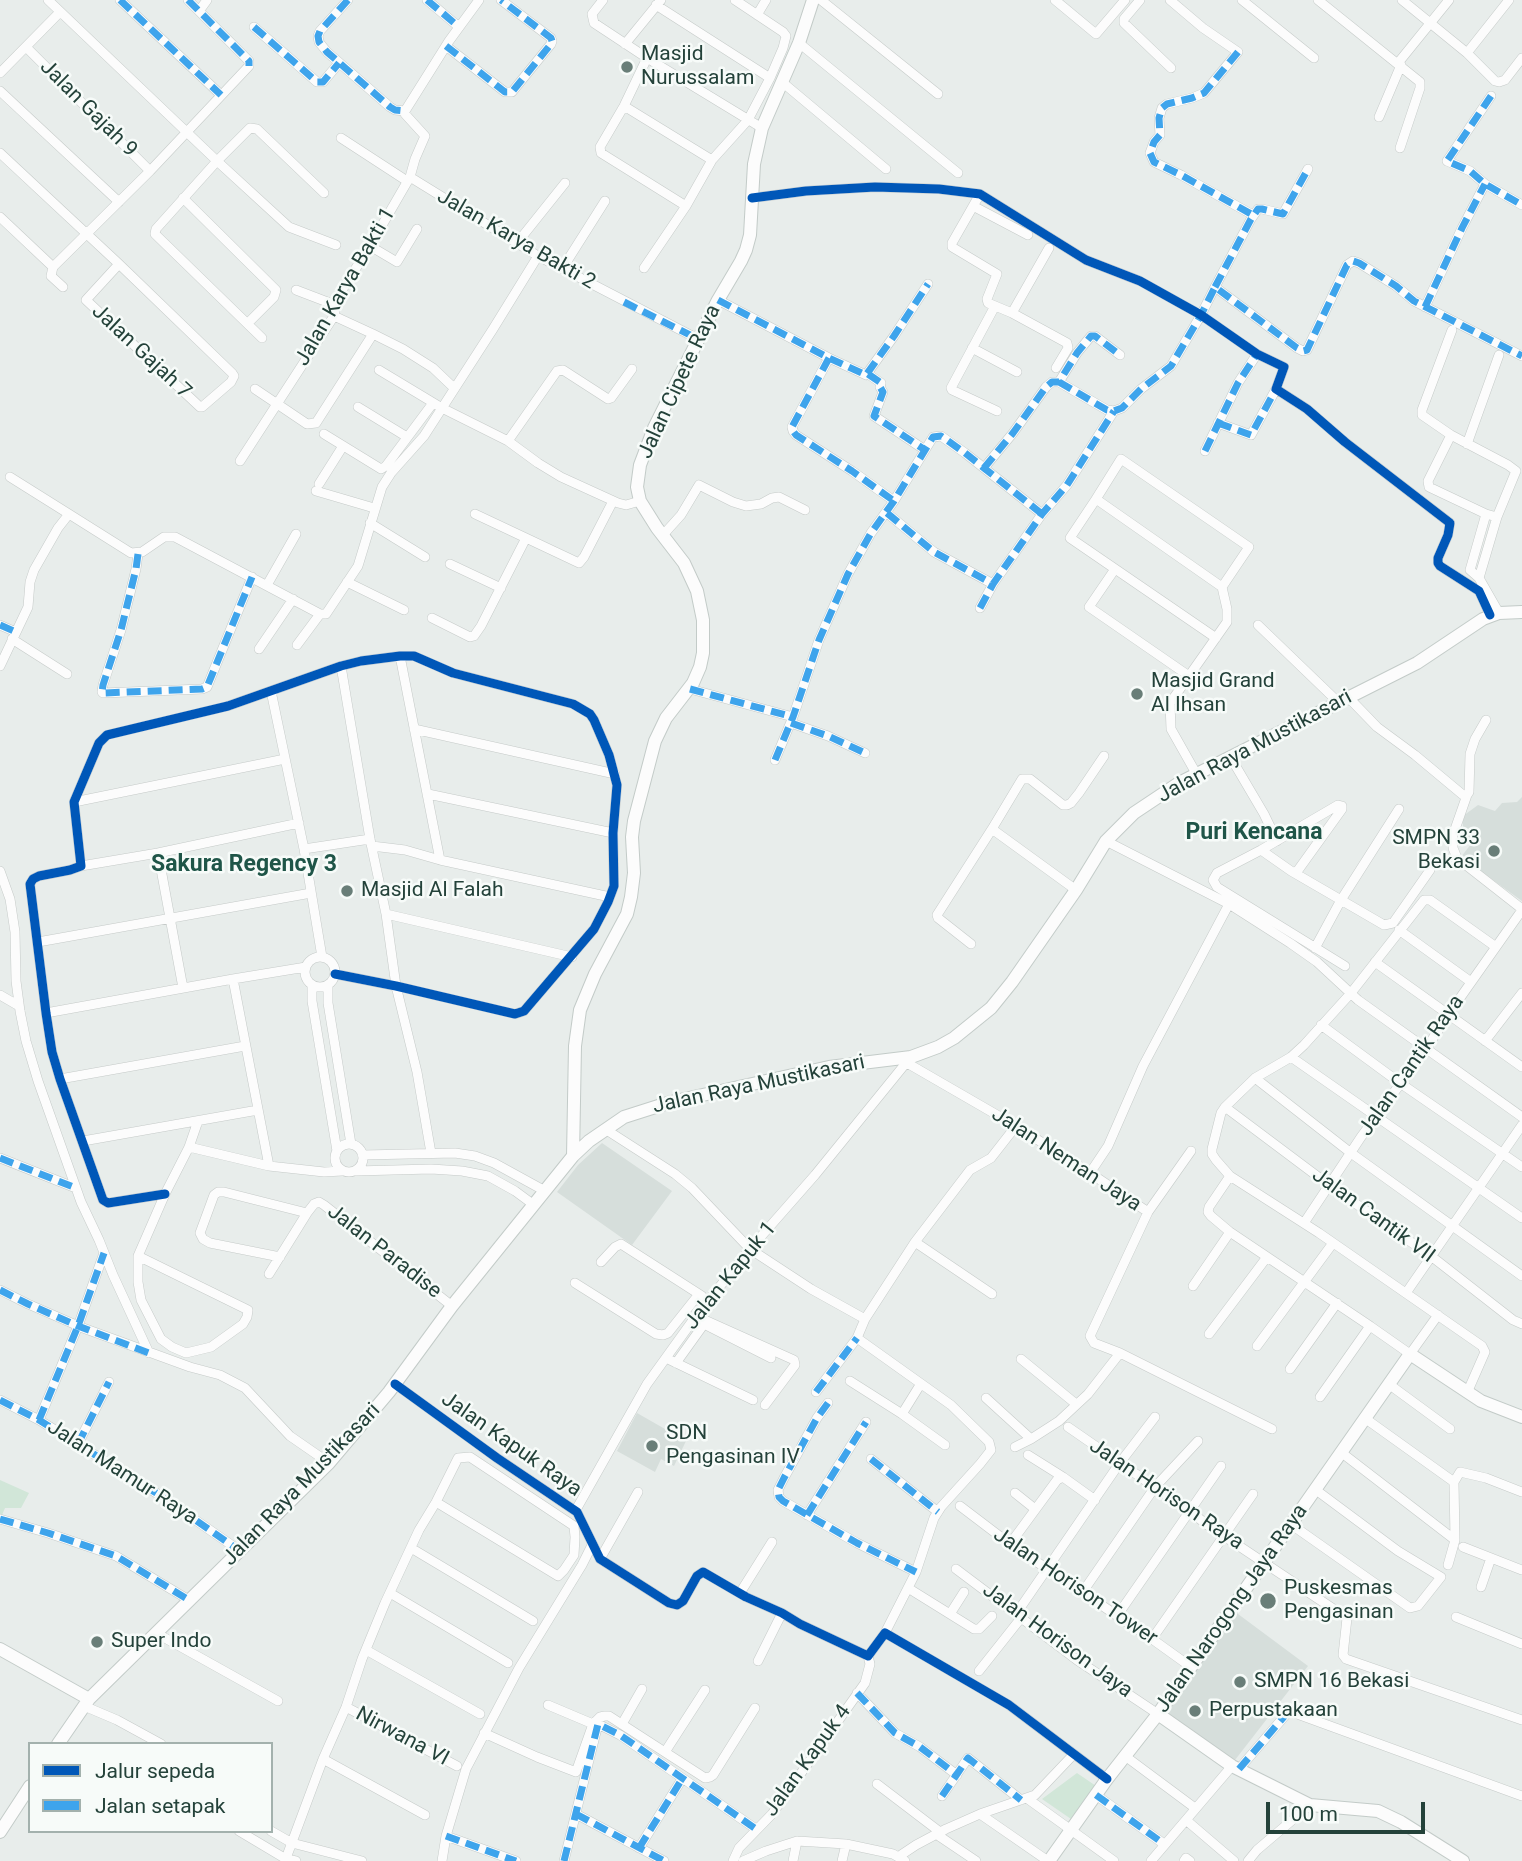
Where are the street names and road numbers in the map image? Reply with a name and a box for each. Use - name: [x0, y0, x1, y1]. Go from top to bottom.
- street label: Jalan Gajah 9: [34, 55, 142, 163]
- street label: Jalan Karya Bakti 2: [432, 184, 600, 296]
- street label: Jalan Karya Bakti 1: [290, 203, 402, 371]
- street label: Jalan Gajah 7: [86, 299, 196, 405]
- street label: Jalan Cipete Raya: [633, 301, 727, 463]
- street label: Jalan Raya Mustikasari: [1154, 685, 1356, 809]
- street label: Jalan Cantik Raya: [1354, 991, 1470, 1141]
- street label: Jalan Raya Mustikasari: [651, 1050, 867, 1120]
- street label: Jalan Neman Jaya: [987, 1102, 1145, 1218]
- street label: Jalan Cantik VII: [1307, 1163, 1439, 1269]
- street label: Jalan Paradise: [322, 1200, 446, 1304]
- street label: Jalan Kapuk 1: [680, 1217, 782, 1335]
- street label: Jalan Kapuk Raya: [436, 1387, 586, 1503]
- street label: Jalan Raya Mustikasari: [218, 1398, 386, 1572]
- street label: Jalan Mamur Raya: [42, 1415, 202, 1531]
- street label: Jalan Horison Raya: [1084, 1434, 1248, 1556]
- street label: Jalan Narogong Jaya Raya: [1150, 1500, 1314, 1718]
- street label: Jalan Horison Tower: [988, 1523, 1162, 1651]
- street label: Jalan Horison Jaya: [977, 1578, 1137, 1704]
- street label: Jalan Kapuk 4: [759, 1700, 857, 1822]
- street label: Nirwana VI: [351, 1702, 453, 1772]

